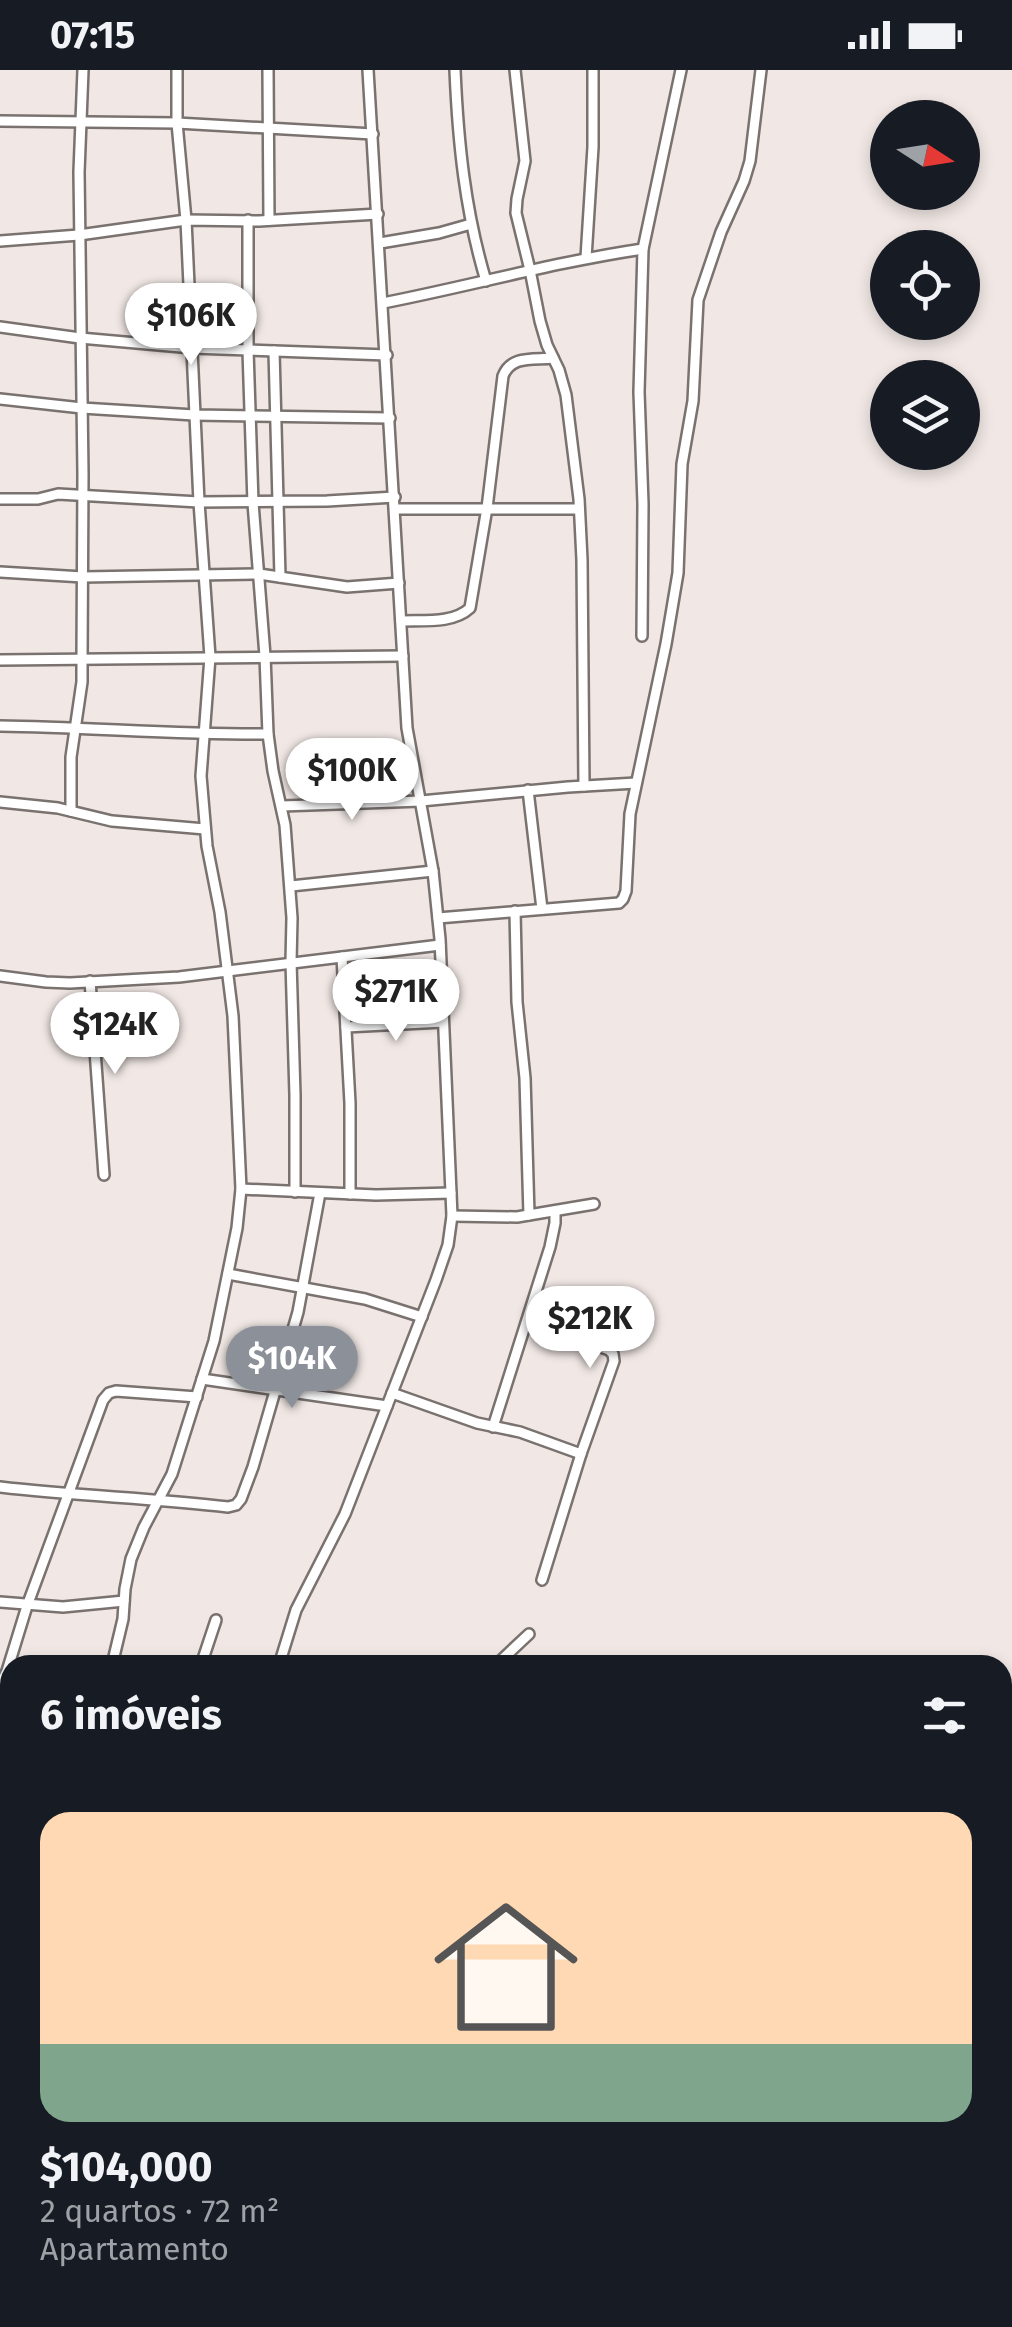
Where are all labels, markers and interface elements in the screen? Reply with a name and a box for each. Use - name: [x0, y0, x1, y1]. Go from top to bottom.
- text: 07:15: [50, 12, 135, 58]
- north arrow: [870, 100, 980, 210]
- map controls: [870, 100, 980, 470]
- button: locate: [870, 230, 980, 340]
- pin: $106K: [121, 283, 261, 368]
- text: $106K: [147, 296, 235, 334]
- button: layers: [870, 360, 980, 470]
- pin: $100K: [282, 738, 422, 823]
- text: $100K: [308, 751, 396, 789]
- pin: $271K: [326, 959, 466, 1044]
- text: $271K: [354, 972, 438, 1010]
- pin: $124K: [45, 992, 185, 1077]
- text: $124K: [72, 1005, 158, 1043]
- pin: $212K: [520, 1286, 660, 1371]
- text: $212K: [548, 1299, 632, 1337]
- pin: $104K: [222, 1326, 362, 1411]
- text: $104K: [248, 1339, 336, 1377]
- icon: filters: [917, 1688, 972, 1743]
- text: 6 imóveis: [40, 1690, 222, 1740]
- icon: home: [416, 1877, 596, 2057]
- text: $104,000: [40, 2142, 213, 2192]
- text: 2 quartos · 72 m²: [40, 2192, 279, 2230]
- text: Apartamento: [40, 2230, 229, 2268]

